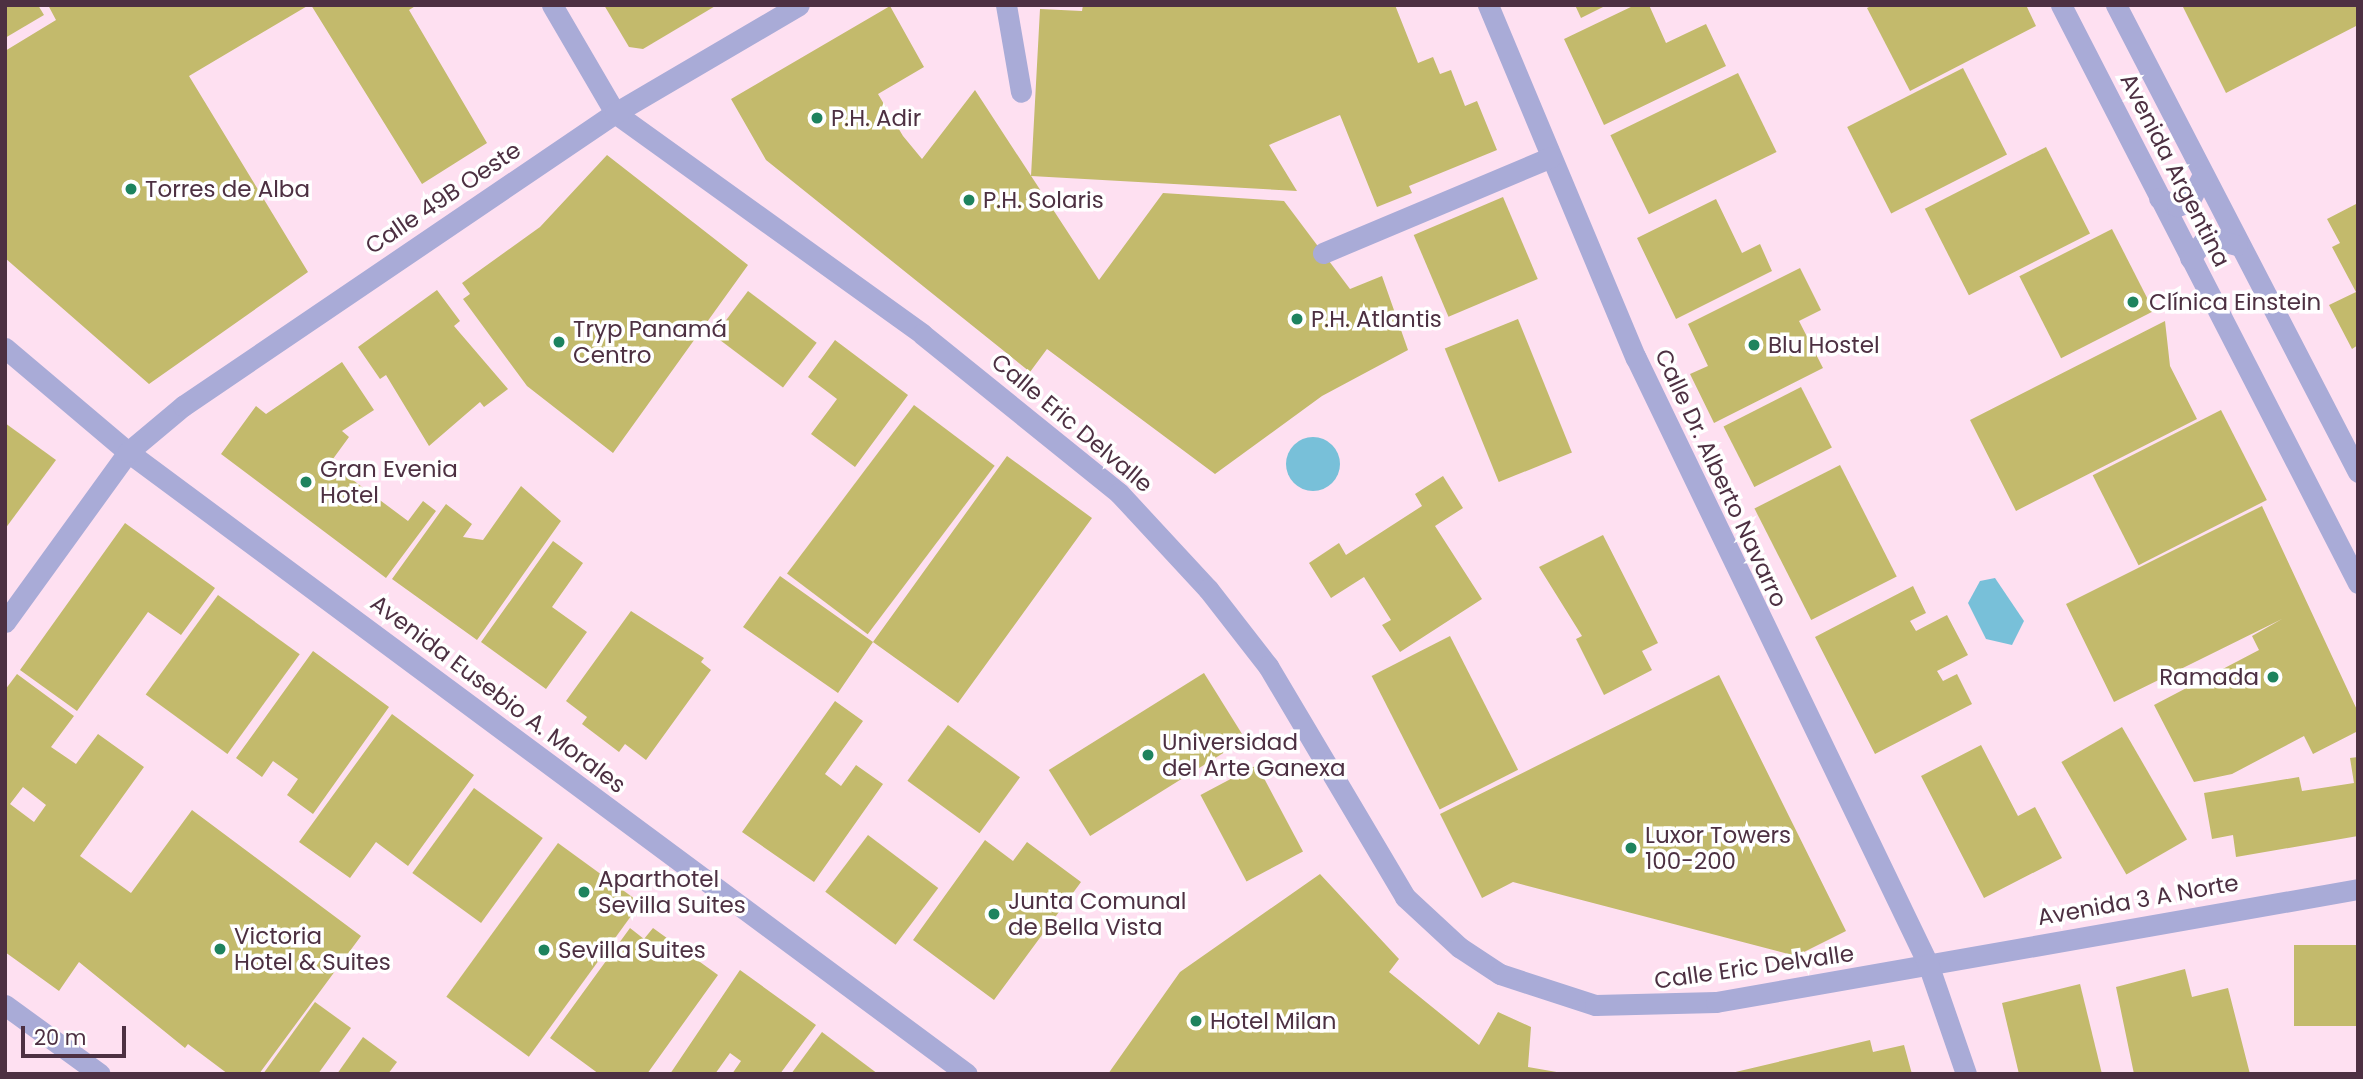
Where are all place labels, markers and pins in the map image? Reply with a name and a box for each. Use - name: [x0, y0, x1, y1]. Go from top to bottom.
- place label: P.H. Adir: [831, 104, 921, 132]
- marker: P.H. Adir: [809, 110, 825, 126]
- place label: Torres de Alba: [145, 175, 310, 203]
- marker: Torres de Alba: [123, 181, 139, 197]
- place label: P.H. Solaris: [983, 186, 1104, 214]
- marker: P.H. Solaris: [961, 192, 977, 208]
- place label: Clínica Einstein: [2149, 288, 2321, 316]
- marker: Clínica Einstein: [2123, 292, 2143, 312]
- place label: P.H. Atlantis: [1311, 305, 1442, 333]
- marker: P.H. Atlantis: [1289, 311, 1305, 327]
- place label: Tryp Panamá Centro: [573, 315, 727, 369]
- place label: Blu Hostel: [1768, 331, 1880, 359]
- marker: Tryp Panamá Centro: [551, 334, 567, 350]
- marker: Blu Hostel: [1746, 337, 1762, 353]
- place label: Gran Evenia Hotel: [320, 455, 458, 509]
- marker: Gran Evenia Hotel: [298, 474, 314, 490]
- place label: Ramada: [2159, 663, 2259, 691]
- marker: Ramada: [2265, 669, 2281, 685]
- place label: Universidad del Arte Ganexa: [1162, 728, 1345, 782]
- marker: Universidad del Arte Ganexa: [1140, 747, 1156, 763]
- place label: Luxor Towers 100-200: [1645, 821, 1791, 875]
- marker: Luxor Towers 100-200: [1623, 840, 1639, 856]
- place label: Aparthotel Sevilla Suites: [598, 865, 746, 919]
- marker: Aparthotel Sevilla Suites: [576, 884, 592, 900]
- place label: Junta Comunal de Bella Vista: [1008, 887, 1187, 941]
- marker: Junta Comunal de Bella Vista: [986, 906, 1002, 922]
- place label: Victoria Hotel & Suites: [234, 922, 391, 976]
- place label: Sevilla Suites: [558, 936, 706, 964]
- marker: Victoria Hotel & Suites: [212, 941, 228, 957]
- marker: Sevilla Suites: [536, 942, 552, 958]
- place label: Hotel Milan: [1210, 1007, 1336, 1035]
- marker: Hotel Milan: [1188, 1013, 1204, 1029]

